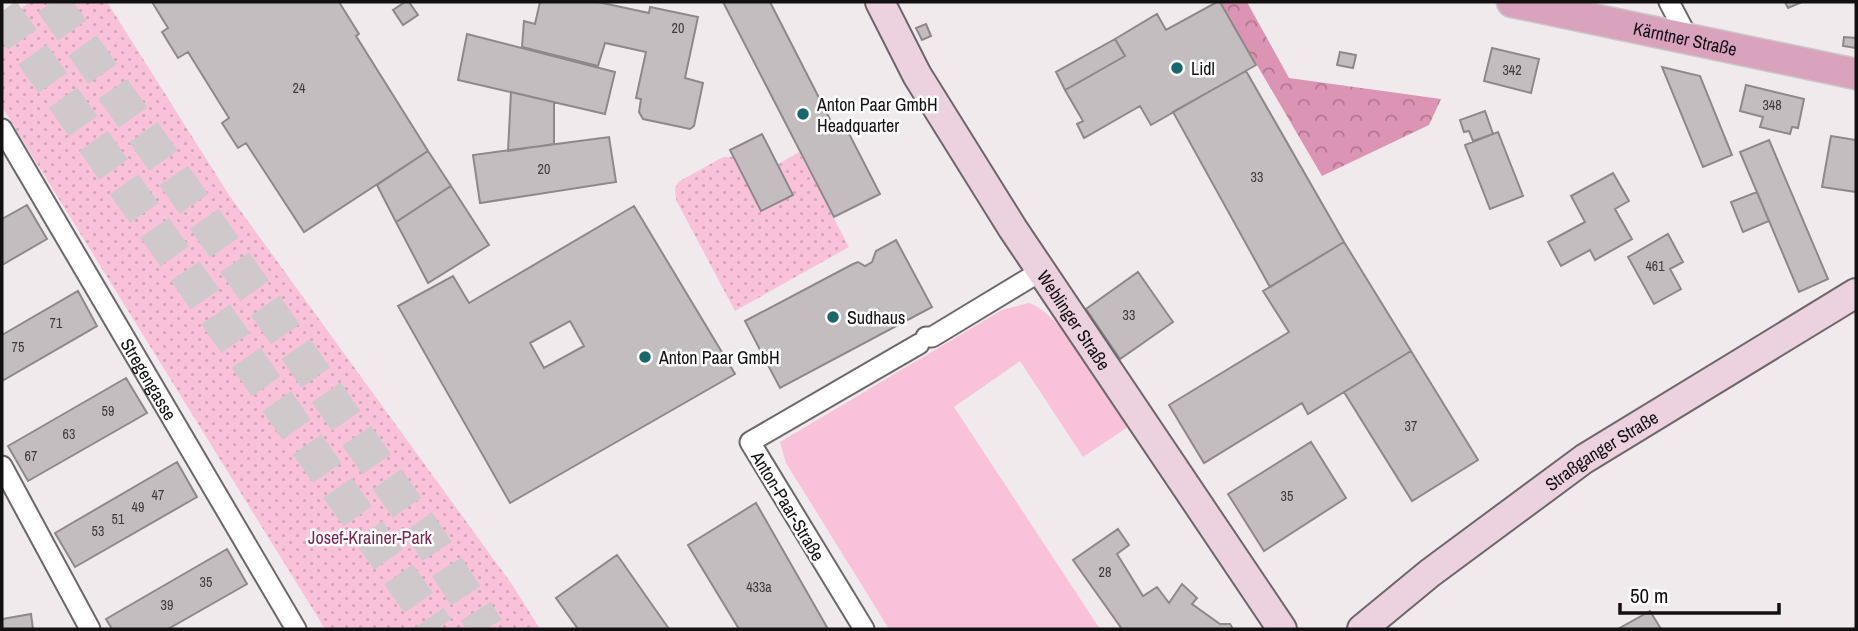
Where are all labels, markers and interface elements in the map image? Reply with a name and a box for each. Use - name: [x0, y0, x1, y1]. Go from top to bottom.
- street label: Kärntner Straße: [1631, 15, 1739, 61]
- house number: 20: [672, 19, 684, 37]
- place label: Lidl: [1191, 56, 1215, 81]
- marker: Lidl: [1169, 60, 1185, 76]
- house number: 342: [1502, 61, 1522, 79]
- house number: 24: [293, 79, 306, 97]
- place label: Anton Paar GmbH Headquarter: [816, 92, 938, 138]
- house number: 348: [1762, 96, 1782, 114]
- marker: Anton Paar GmbH Headquarter: [795, 106, 811, 122]
- house number: 20: [538, 160, 550, 178]
- house number: 33: [1251, 168, 1263, 186]
- house number: 461: [1645, 257, 1665, 275]
- street label: Weblinger Straße: [1032, 265, 1117, 375]
- place label: Sudhaus: [847, 305, 905, 330]
- house number: 33: [1123, 306, 1135, 324]
- marker: Sudhaus: [825, 309, 841, 325]
- house number: 71: [50, 314, 63, 332]
- street label: Stregengasse: [115, 333, 183, 425]
- house number: 75: [12, 338, 24, 356]
- place label: Anton Paar GmbH: [658, 345, 780, 370]
- marker: Anton Paar GmbH: [637, 349, 653, 365]
- house number: 59: [102, 402, 114, 420]
- street label: Straßganger Straße: [1540, 404, 1663, 496]
- house number: 37: [1405, 417, 1417, 435]
- house number: 63: [63, 425, 75, 443]
- street label: Anton-Paar-Straße: [745, 446, 831, 566]
- house number: 67: [25, 447, 37, 465]
- house number: 47: [152, 486, 164, 504]
- house number: 35: [1281, 487, 1293, 505]
- house number: 49: [132, 498, 144, 516]
- house number: 51: [112, 510, 125, 528]
- house number: 53: [92, 522, 104, 540]
- park label: Josef-Krainer-Park: [308, 525, 433, 550]
- house number: 28: [1099, 563, 1111, 581]
- scale bar: [1620, 572, 1779, 616]
- house number: 35: [200, 573, 212, 591]
- house number: 433a: [746, 578, 772, 596]
- text: 50 m: [1630, 581, 1668, 610]
- house number: 39: [161, 596, 173, 614]

